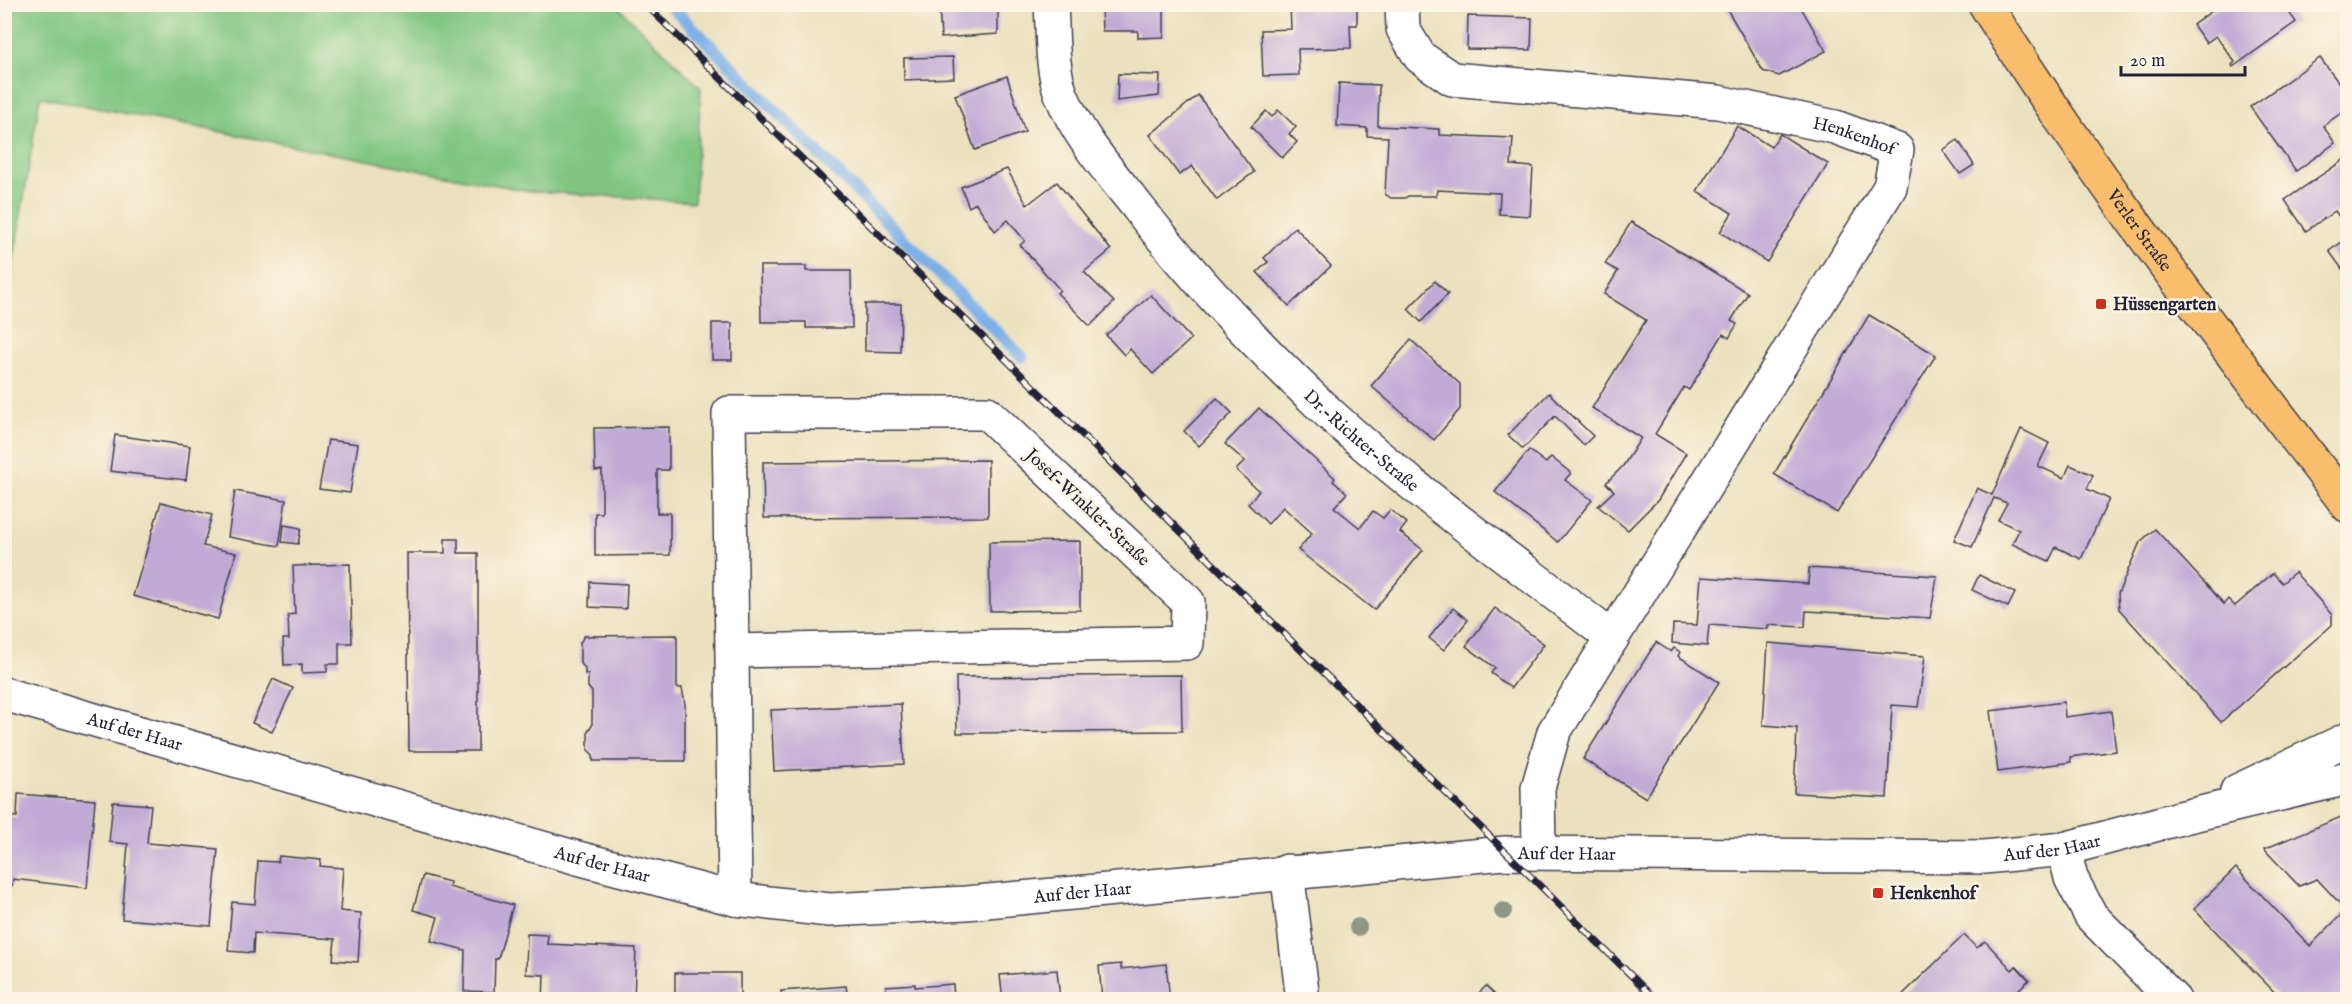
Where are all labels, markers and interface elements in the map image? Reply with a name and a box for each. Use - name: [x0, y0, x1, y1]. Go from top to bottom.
- scale bar: [2121, 39, 2246, 77]
- text: 20 m: [2130, 50, 2165, 73]
- street label: Henkenhof: [1810, 113, 1902, 163]
- street label: Verler Straße: [2100, 184, 2176, 277]
- place label: Hüssengarten: [2113, 294, 2217, 317]
- marker: Hüssengarten: [2094, 297, 2108, 311]
- street label: Dr.-Richter-Straße: [1298, 385, 1423, 498]
- street label: Josef-Winkler-Straße: [1018, 443, 1154, 572]
- street label: Auf der Haar: [83, 708, 185, 757]
- street label: Auf der Haar: [2002, 830, 2104, 868]
- street label: Auf der Haar: [550, 842, 653, 889]
- street label: Auf der Haar: [1516, 843, 1616, 867]
- street label: Auf der Haar: [1032, 878, 1133, 910]
- place label: Henkenhof: [1890, 883, 1980, 906]
- marker: Henkenhof: [1871, 886, 1885, 900]

